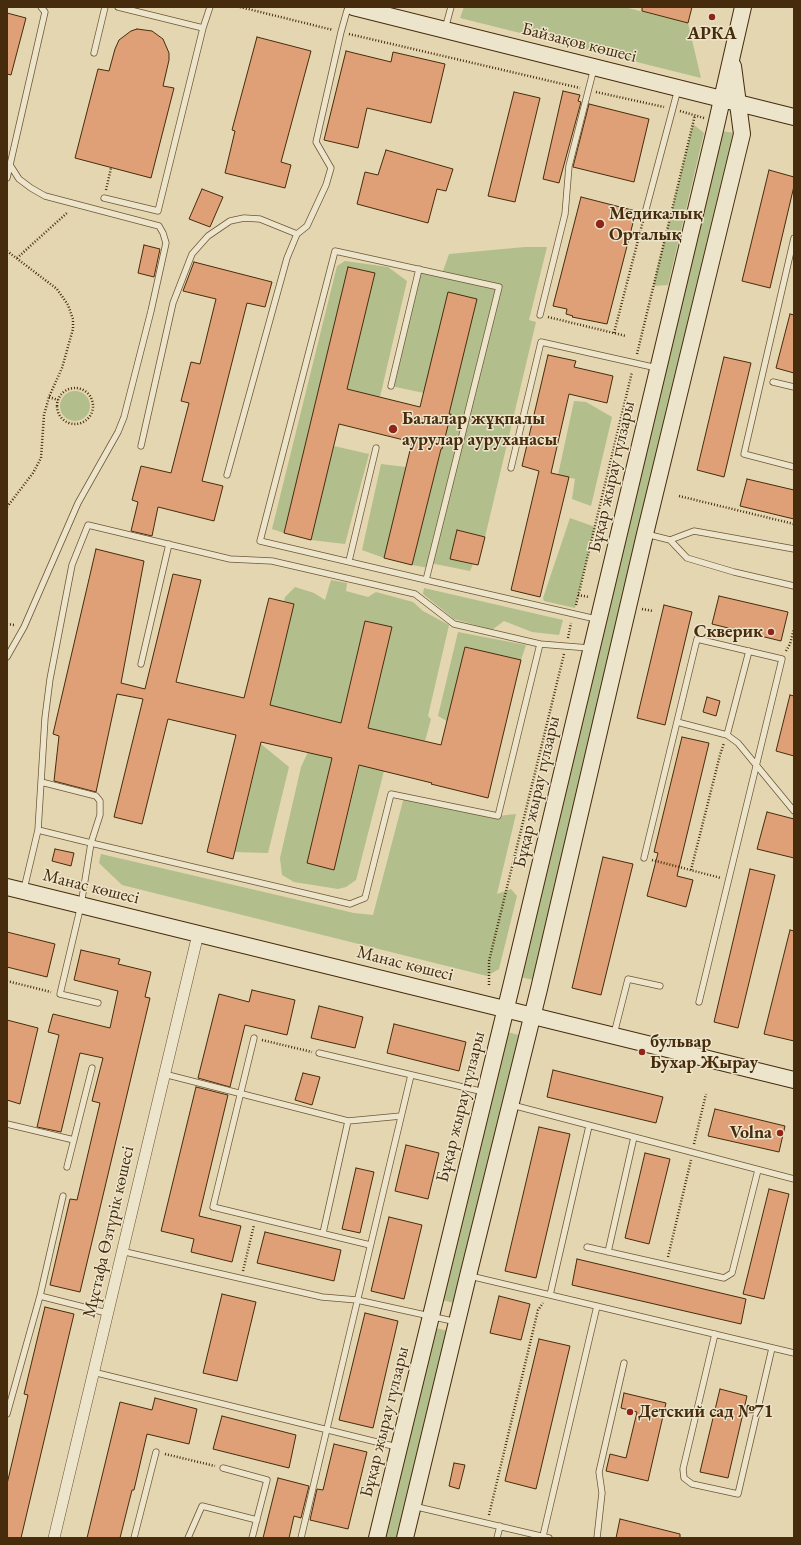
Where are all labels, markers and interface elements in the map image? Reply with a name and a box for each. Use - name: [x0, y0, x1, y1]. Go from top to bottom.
- marker: АРКА: [707, 12, 717, 22]
- street label: Байзақов көшесі: [519, 18, 639, 68]
- place label: АРКА: [687, 23, 737, 45]
- place label: Медикалық Орталық: [609, 203, 703, 246]
- marker: Медикалық Орталық: [594, 218, 606, 230]
- street label: Бұқар жырау гүлзары: [584, 399, 640, 555]
- place label: Балалар жұқпалы аурулар ауруханасы: [402, 408, 557, 450]
- marker: Балалар жұқпалы аурулар ауруханасы: [387, 423, 399, 435]
- place label: Скверик: [694, 621, 763, 643]
- marker: Скверик: [766, 627, 776, 637]
- street label: Бұқар жырау гүлзары: [509, 714, 565, 870]
- street label: Манас көшесі: [40, 865, 142, 909]
- street label: Манас көшесі: [354, 942, 456, 986]
- street label: Бұқар жырау гүлзары: [432, 1029, 490, 1185]
- place label: бульвар Бухар Жырау: [650, 1031, 758, 1074]
- marker: бульвар Бухар Жырау: [637, 1047, 647, 1057]
- place label: Volna: [729, 1122, 772, 1144]
- marker: Volna: [775, 1128, 785, 1138]
- street label: Мұстафа Өзтүрік көшесі: [79, 1144, 139, 1320]
- street label: Бұқар жырау гүлзары: [356, 1344, 414, 1500]
- place label: Детский сад №71: [638, 1401, 773, 1423]
- marker: Детский сад №71: [625, 1407, 635, 1417]

